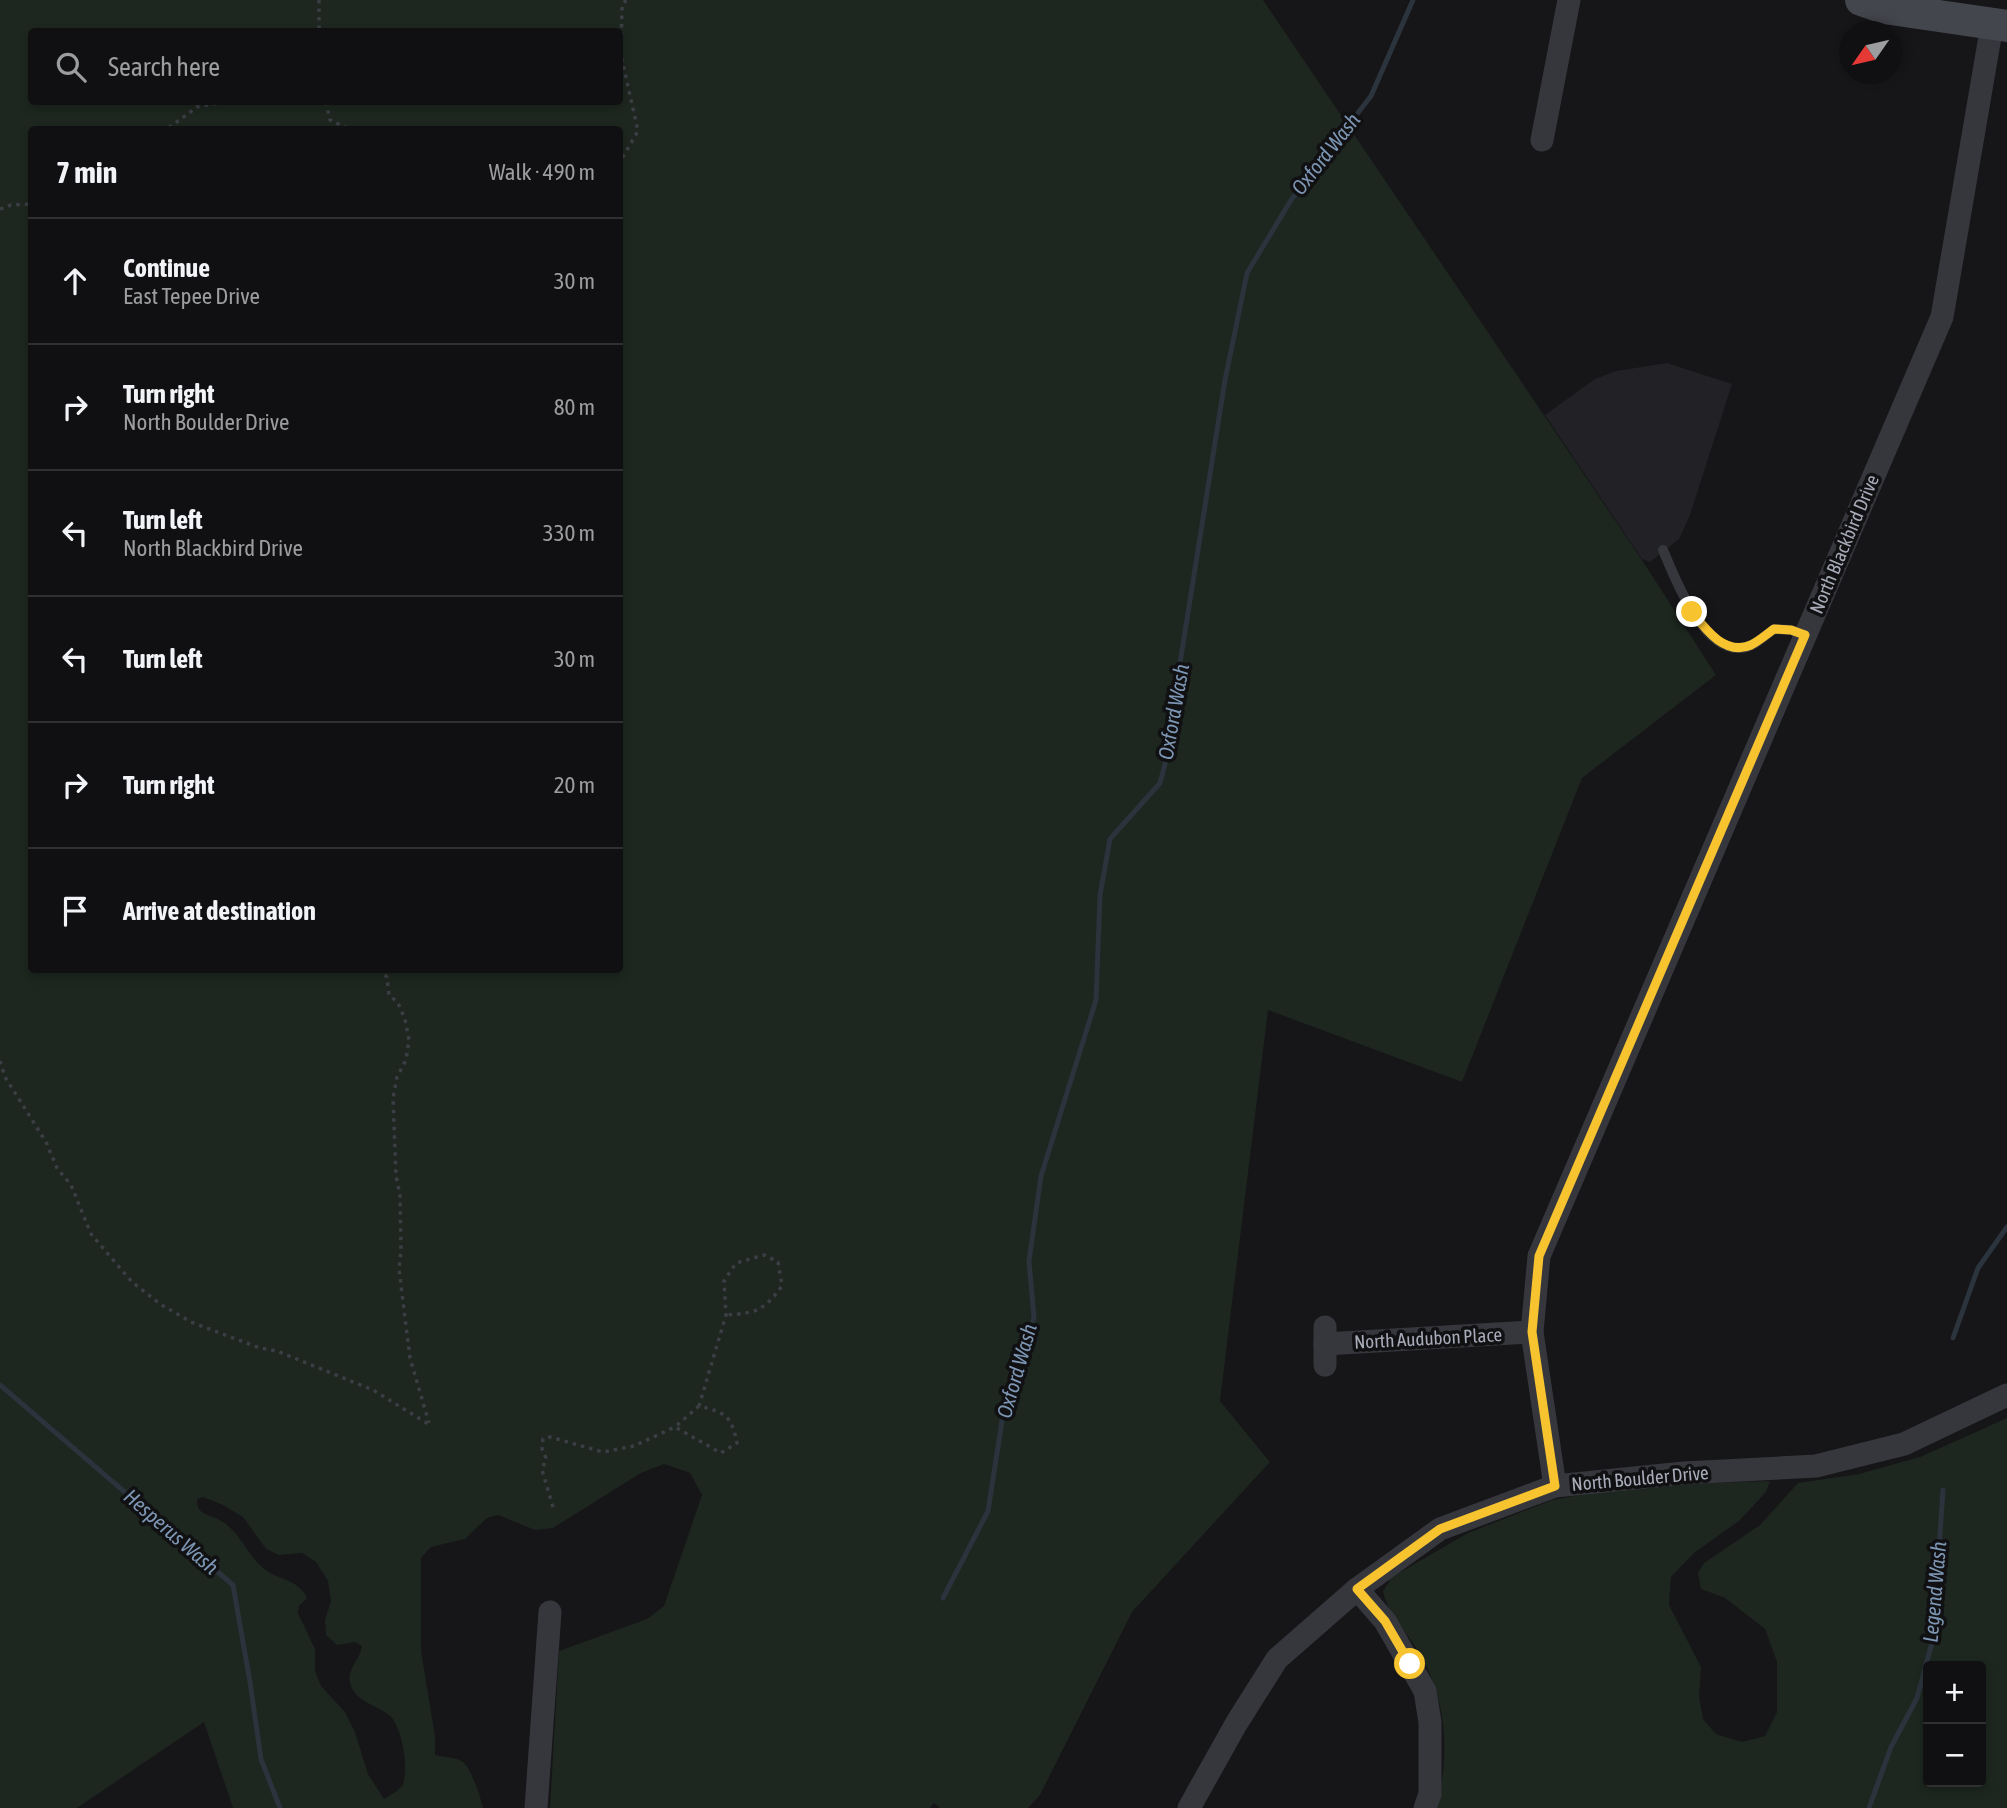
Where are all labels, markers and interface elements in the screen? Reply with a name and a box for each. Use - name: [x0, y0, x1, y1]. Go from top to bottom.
- north arrow: [1839, 21, 1902, 84]
- search box: [28, 28, 623, 105]
- icon: search: [52, 48, 90, 86]
- text: Search here: [108, 52, 220, 82]
- water label: Oxford Wash: [1286, 108, 1364, 199]
- text: 7 min: [56, 155, 117, 189]
- text: Walk · 490 m: [489, 159, 595, 185]
- text: Continue: [123, 253, 210, 283]
- icon: ahead: [56, 262, 94, 300]
- text: 30 m: [554, 268, 595, 294]
- text: East Tepee Drive: [123, 283, 260, 309]
- text: Turn right: [123, 379, 214, 409]
- icon: right: [56, 388, 94, 426]
- text: 80 m: [554, 394, 595, 420]
- text: North Boulder Drive: [123, 409, 289, 435]
- street label: North Blackbird Drive: [1805, 471, 1883, 617]
- text: Turn left: [123, 505, 203, 535]
- icon: left: [56, 514, 94, 552]
- text: 330 m: [543, 520, 595, 546]
- text: North Blackbird Drive: [123, 535, 303, 561]
- route end: [1676, 596, 1707, 627]
- icon: left: [56, 640, 94, 678]
- text: Turn left: [123, 644, 203, 674]
- text: 30 m: [554, 646, 595, 672]
- water label: Oxford Wash: [1153, 662, 1193, 762]
- icon: right: [56, 766, 94, 804]
- text: Turn right: [123, 770, 214, 800]
- text: 20 m: [554, 772, 595, 798]
- icon: arrive: [56, 892, 94, 930]
- text: Arrive at destination: [123, 896, 316, 926]
- water label: Oxford Wash: [991, 1321, 1041, 1421]
- street label: North Audubon Place: [1353, 1323, 1503, 1353]
- street label: North Boulder Drive: [1571, 1461, 1709, 1495]
- water label: Hesperus Wash: [120, 1484, 224, 1579]
- water label: Legend Wash: [1918, 1540, 1950, 1643]
- route start: [1394, 1648, 1425, 1679]
- map controls: [1923, 1661, 1986, 1787]
- button: +: [1923, 1661, 1986, 1724]
- button: −: [1923, 1724, 1986, 1787]

